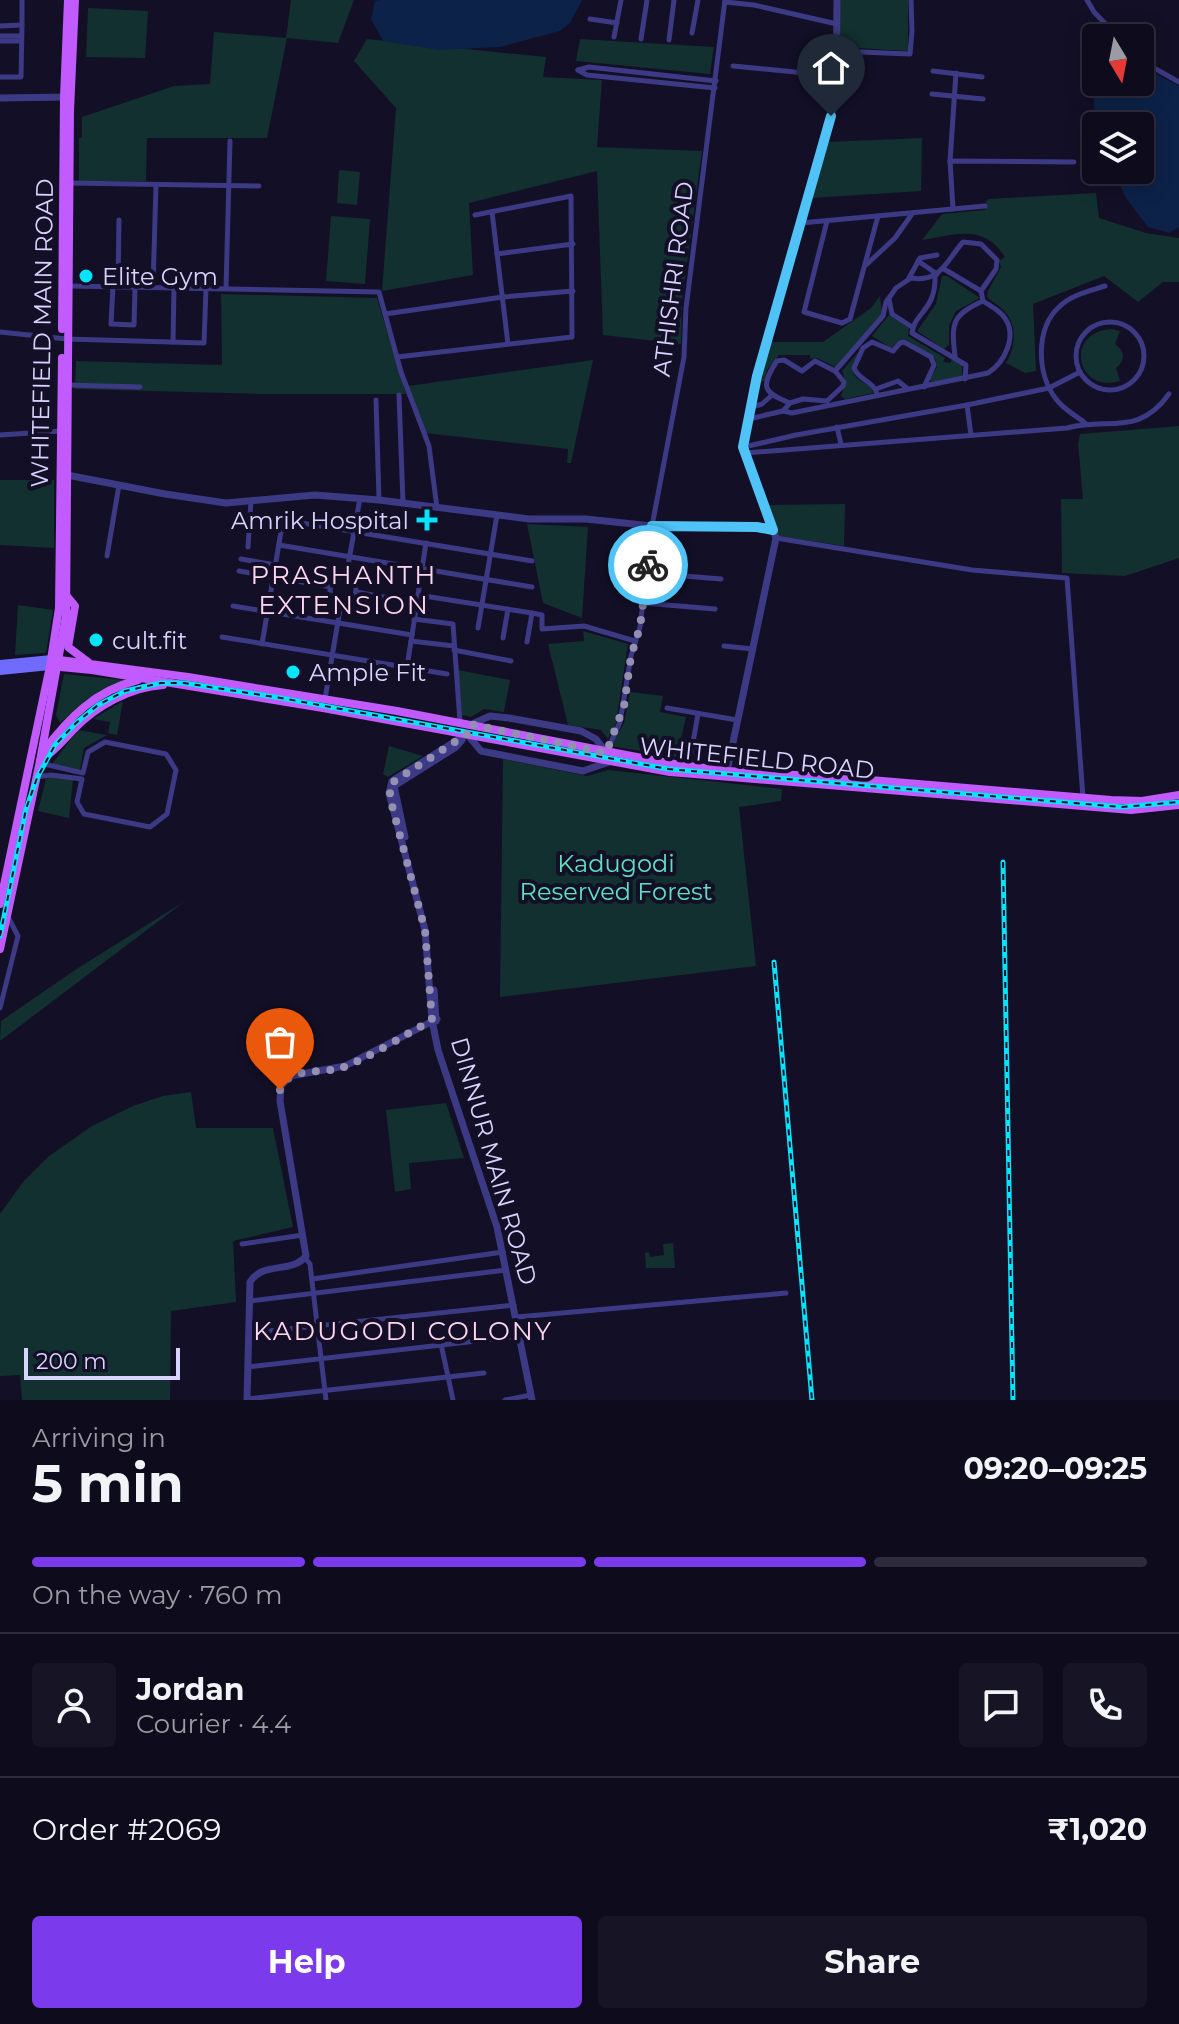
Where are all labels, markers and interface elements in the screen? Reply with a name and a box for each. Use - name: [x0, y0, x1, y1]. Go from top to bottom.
- north arrow: [1082, 24, 1154, 96]
- map controls: [1082, 24, 1154, 184]
- pin: [797, 34, 865, 116]
- icon: home: [809, 46, 853, 90]
- button: layers: [1082, 112, 1154, 184]
- street label: WHITEFIELD MAIN ROAD: [25, 178, 59, 488]
- street label: ATHISHRI ROAD: [647, 180, 699, 378]
- place label: Elite Gym: [102, 262, 218, 291]
- marker: Elite Gym: [77, 267, 95, 285]
- place label: Amrik Hospital: [231, 506, 409, 535]
- marker: Amrik Hospital: [416, 509, 438, 531]
- courier: [608, 525, 688, 605]
- icon: bike: [626, 543, 670, 587]
- district label: PRASHANTH EXTENSION: [251, 559, 437, 621]
- place label: cult.fit: [112, 626, 187, 655]
- marker: cult.fit: [87, 631, 105, 649]
- place label: Ample Fit: [309, 658, 427, 687]
- marker: Ample Fit: [284, 663, 302, 681]
- street label: WHITEFIELD ROAD: [638, 731, 876, 785]
- park label: Kadugodi Reserved Forest: [520, 849, 713, 906]
- pin: [246, 1008, 314, 1090]
- icon: bag: [258, 1020, 302, 1064]
- street label: DINNUR MAIN ROAD: [445, 1034, 543, 1288]
- district label: KADUGODI COLONY: [253, 1315, 553, 1347]
- scale bar: [24, 1344, 180, 1380]
- text: 200 m: [36, 1348, 107, 1375]
- text: Arriving in: [32, 1422, 166, 1454]
- text: 09:20–09:25: [963, 1450, 1147, 1487]
- text: 5 min: [32, 1452, 184, 1515]
- text: On the way · 760 m: [32, 1579, 283, 1611]
- button: person: [32, 1663, 116, 1747]
- button: chat: [959, 1663, 1043, 1747]
- button: phone: [1063, 1663, 1147, 1747]
- text: Jordan: [136, 1671, 245, 1708]
- text: Courier · 4.4: [136, 1708, 291, 1740]
- text: Order #2069: [32, 1811, 221, 1848]
- text: ₹1,020: [1048, 1811, 1147, 1848]
- button: Help: [32, 1916, 582, 2008]
- button: Share: [598, 1916, 1147, 2008]

